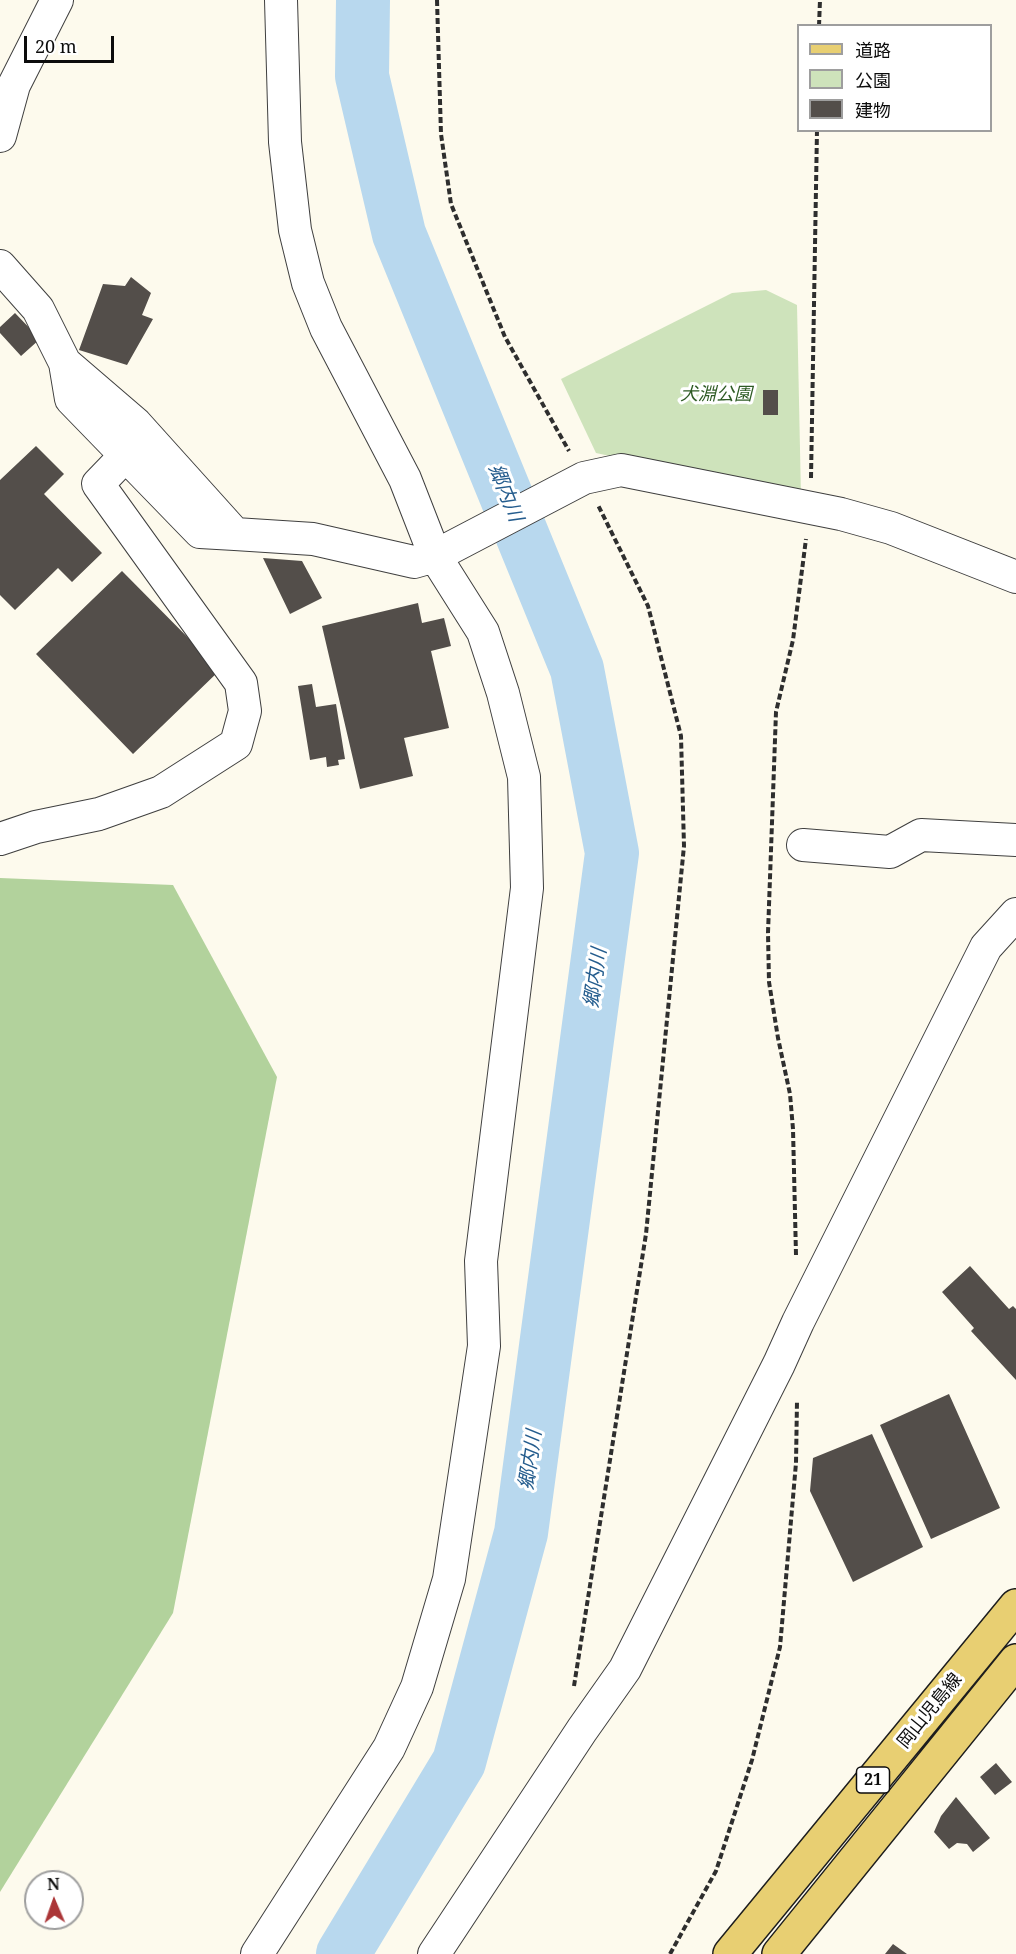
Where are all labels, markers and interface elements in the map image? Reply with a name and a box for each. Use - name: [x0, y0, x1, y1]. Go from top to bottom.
- scale bar: [27, 24, 117, 62]
- legend: [797, 24, 992, 132]
- text: 20 m: [35, 34, 77, 58]
- text: 道路: [855, 38, 891, 62]
- text: 公園: [855, 68, 891, 92]
- text: 建物: [855, 98, 891, 122]
- park label: 犬淵公園: [680, 384, 752, 406]
- water label: 郷内川: [483, 461, 527, 525]
- water label: 郷内川: [580, 947, 612, 1009]
- water label: 郷内川: [515, 1429, 547, 1491]
- street label: 岡山児島線: [893, 1669, 967, 1753]
- road number: 21: [856, 1767, 890, 1793]
- north arrow: [24, 1870, 84, 1930]
- text: N: [47, 1873, 60, 1895]

